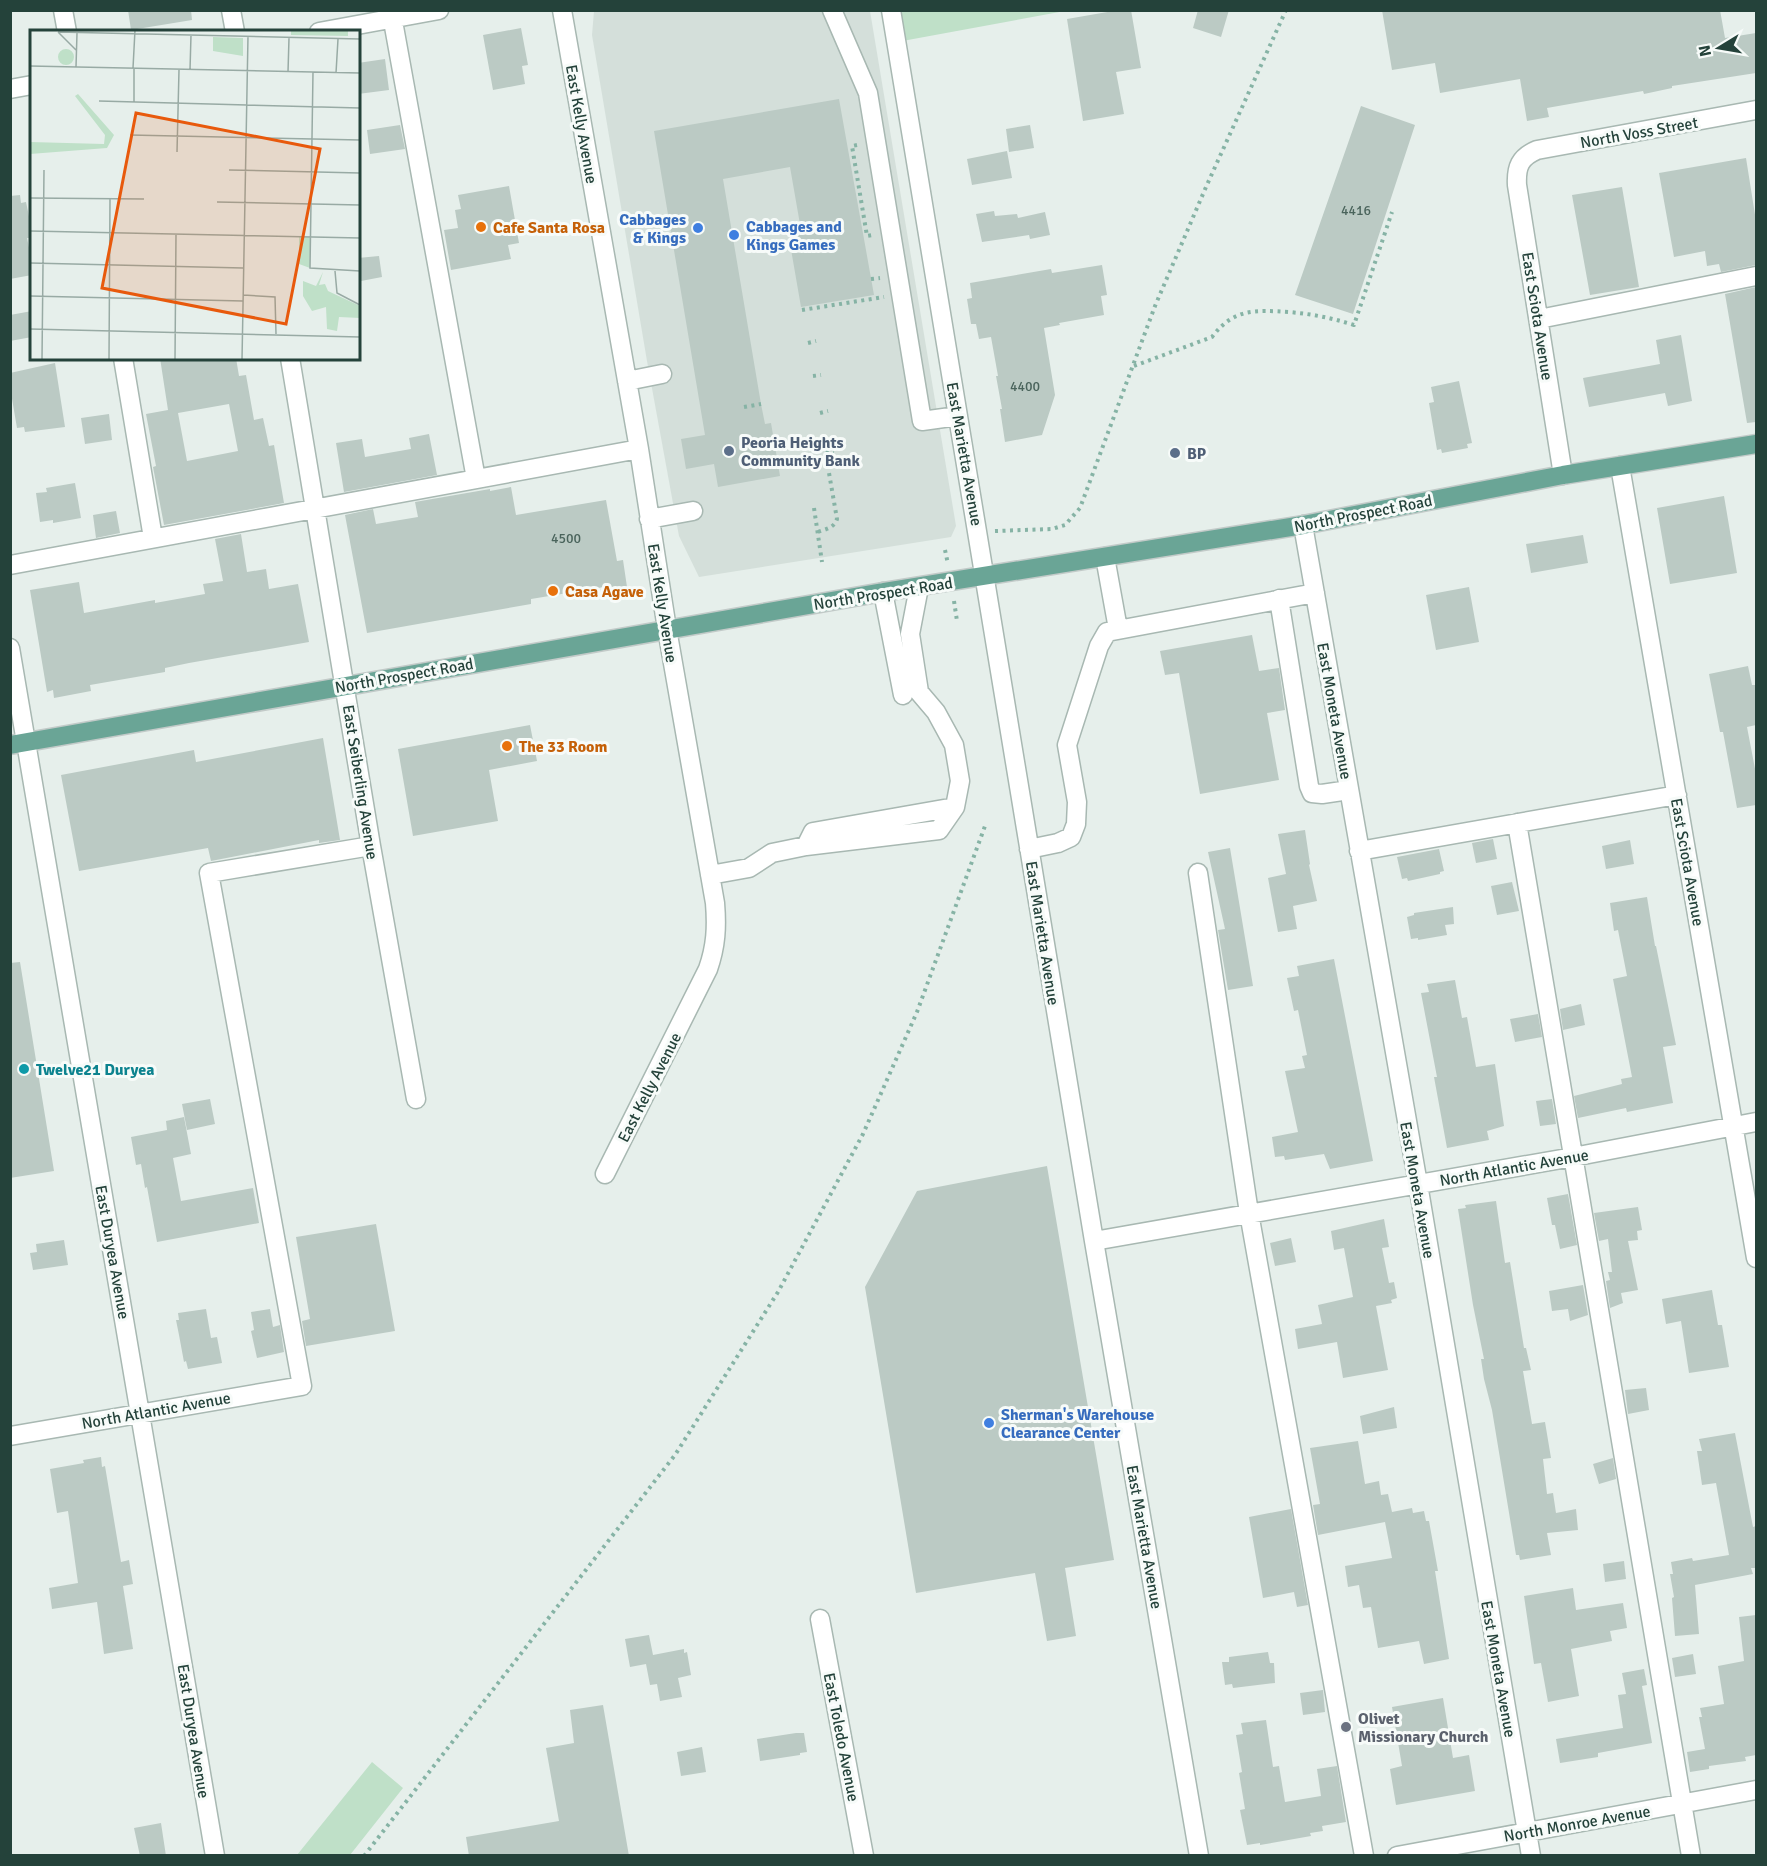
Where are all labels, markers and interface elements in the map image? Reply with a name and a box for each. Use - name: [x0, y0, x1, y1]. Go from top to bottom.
- north arrow: [1689, 18, 1749, 78]
- inset map: [30, 30, 360, 360]
- text: N: [1694, 43, 1716, 58]
- street label: East Kelly Avenue: [561, 63, 601, 185]
- street label: North Voss Street: [1579, 113, 1700, 153]
- house number: 4416: [1341, 202, 1371, 219]
- place label: Cabbages & Kings: [619, 210, 686, 248]
- place label: Cabbages and Kings Games: [746, 217, 842, 255]
- place label: Cafe Santa Rosa: [493, 218, 605, 238]
- marker: Cafe Santa Rosa: [474, 220, 488, 234]
- marker: Cabbages & Kings: [691, 221, 705, 235]
- marker: Cabbages and Kings Games: [727, 228, 741, 242]
- street label: East Sciota Avenue: [1517, 251, 1557, 382]
- house number: 4400: [1010, 378, 1040, 395]
- street label: East Marietta Avenue: [942, 381, 987, 528]
- place label: Peoria Heights Community Bank: [741, 433, 861, 471]
- marker: Peoria Heights Community Bank: [722, 444, 736, 458]
- place label: BP: [1187, 444, 1206, 464]
- marker: BP: [1168, 446, 1182, 460]
- street label: North Prospect Road: [1292, 491, 1434, 537]
- house number: 4500: [551, 530, 581, 547]
- street label: East Kelly Avenue: [643, 542, 681, 664]
- street label: North Prospect Road: [812, 573, 954, 615]
- place label: Casa Agave: [565, 582, 644, 602]
- marker: Casa Agave: [546, 584, 560, 598]
- street label: East Moneta Avenue: [1312, 641, 1356, 781]
- street label: North Prospect Road: [333, 654, 475, 698]
- street label: East Seiberling Avenue: [338, 703, 382, 861]
- place label: The 33 Room: [519, 737, 607, 757]
- marker: The 33 Room: [500, 739, 514, 753]
- street label: East Sciota Avenue: [1666, 797, 1708, 928]
- street label: East Marietta Avenue: [1021, 860, 1063, 1007]
- street label: East Kelly Avenue: [614, 1029, 686, 1146]
- place label: Twelve21 Duryea: [36, 1060, 154, 1080]
- marker: Twelve21 Duryea: [17, 1062, 31, 1076]
- street label: East Moneta Avenue: [1395, 1120, 1439, 1260]
- street label: North Atlantic Avenue: [1438, 1145, 1590, 1191]
- street label: East Duryea Avenue: [90, 1184, 134, 1321]
- street label: North Atlantic Avenue: [80, 1388, 232, 1434]
- place label: Sherman's Warehouse Clearance Center: [1001, 1405, 1154, 1443]
- marker: Sherman's Warehouse Clearance Center: [982, 1416, 996, 1430]
- street label: East Marietta Avenue: [1122, 1464, 1167, 1611]
- street label: East Moneta Avenue: [1476, 1599, 1520, 1739]
- street label: East Duryea Avenue: [173, 1663, 213, 1800]
- street label: East Toledo Avenue: [819, 1671, 863, 1803]
- place label: Olivet Missionary Church: [1358, 1709, 1489, 1747]
- marker: Olivet Missionary Church: [1339, 1720, 1353, 1734]
- street label: North Monroe Avenue: [1502, 1801, 1652, 1847]

